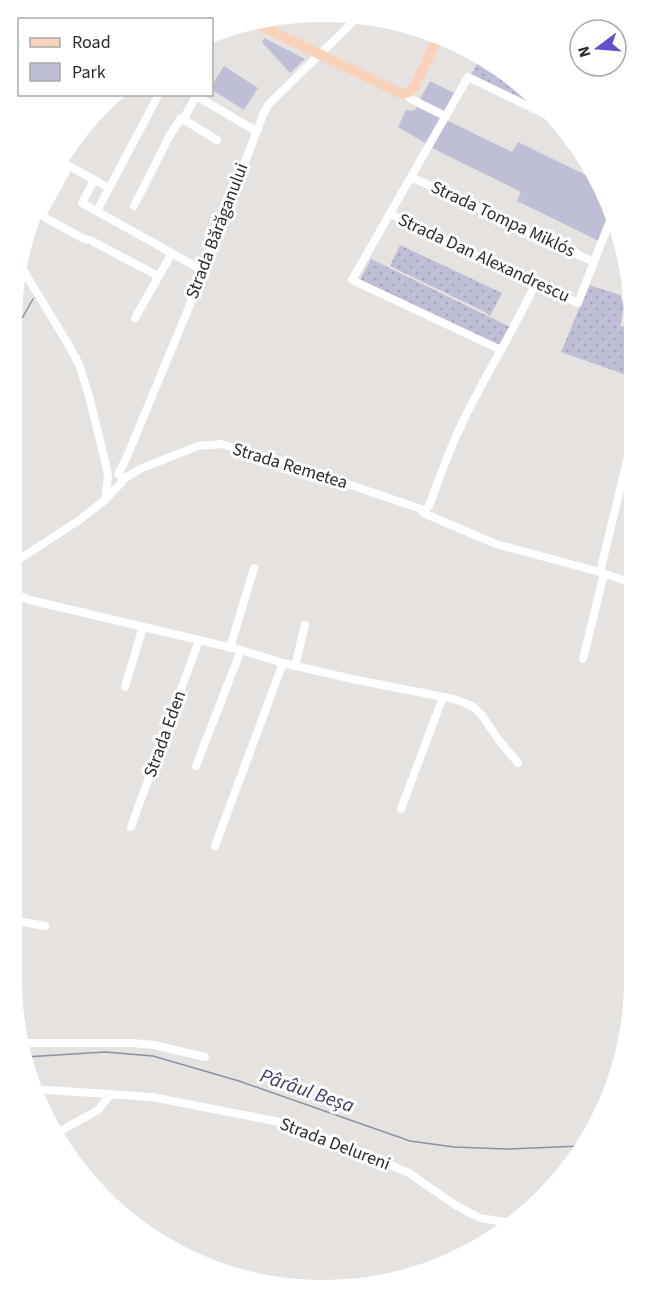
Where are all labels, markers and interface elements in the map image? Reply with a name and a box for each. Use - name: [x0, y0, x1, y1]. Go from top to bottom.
- legend: [18, 18, 213, 96]
- north arrow: [568, 18, 628, 78]
- text: Road: [72, 30, 111, 55]
- text: N: [573, 44, 597, 60]
- text: Park: [72, 60, 106, 85]
- street label: Strada Bărăganului: [180, 159, 254, 303]
- street label: Strada Tompa Miklós: [427, 175, 579, 263]
- street label: Strada Dan Alexandrescu: [394, 207, 574, 309]
- street label: Strada Remetea: [229, 437, 351, 495]
- street label: Strada Eden: [138, 687, 192, 781]
- water label: Pârâul Beșa: [256, 1062, 358, 1120]
- street label: Strada Delureni: [276, 1111, 394, 1177]

